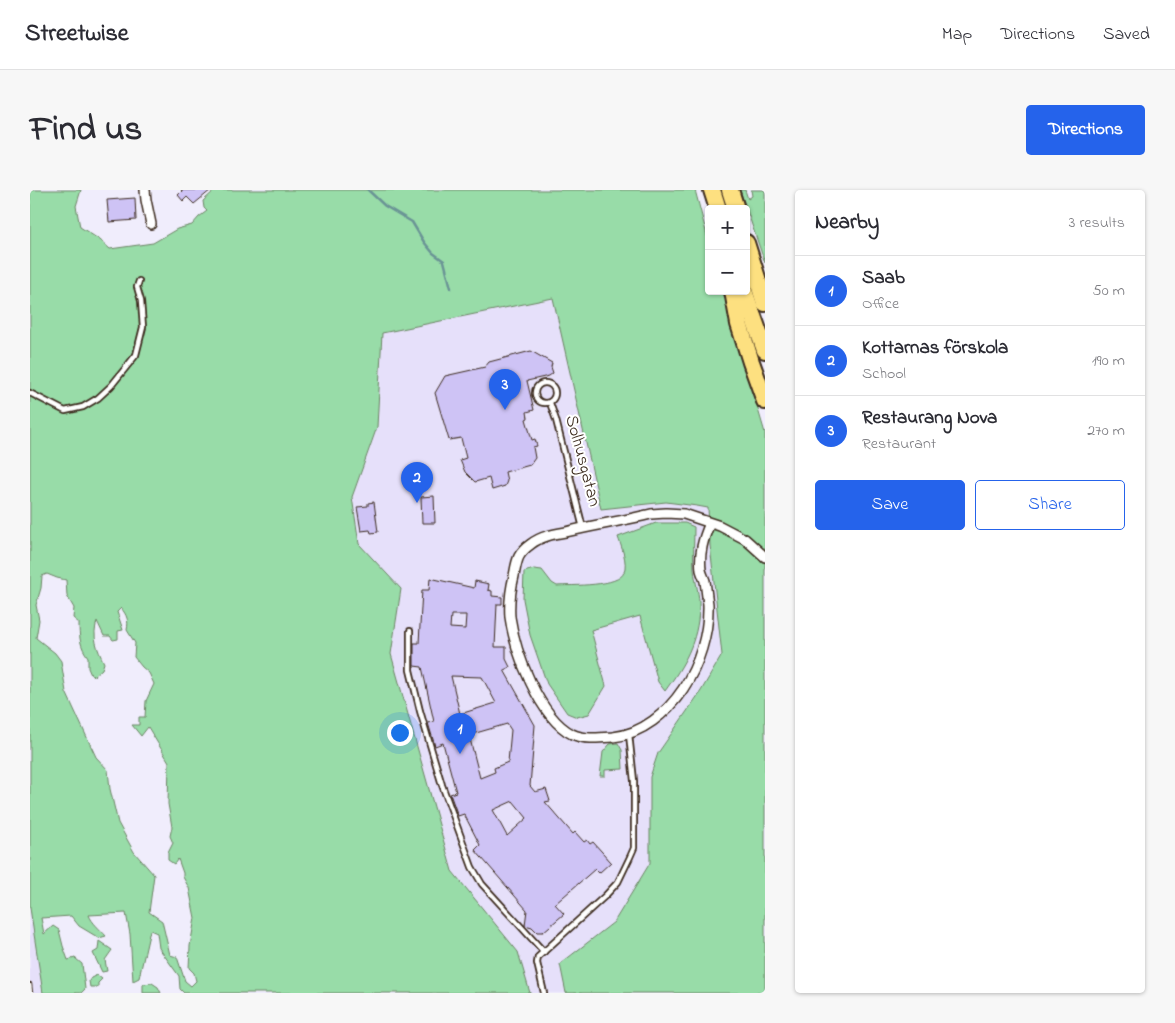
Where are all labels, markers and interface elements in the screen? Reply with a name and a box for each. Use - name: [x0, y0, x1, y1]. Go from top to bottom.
- text: Streetwise: [25, 17, 129, 52]
- text: Map: [942, 22, 972, 48]
- text: Directions: [1000, 22, 1075, 48]
- text: Saved: [1103, 22, 1150, 48]
- text: Find us: [30, 105, 142, 156]
- button: Directions: [1026, 105, 1145, 155]
- map controls: [705, 205, 750, 295]
- button: +: [705, 205, 750, 250]
- text: Nearby: [815, 208, 879, 238]
- text: 3 results: [1069, 211, 1125, 235]
- button: −: [705, 250, 750, 295]
- text: Saab: [862, 265, 905, 292]
- text: 1: [828, 279, 834, 303]
- text: 50 m: [1093, 279, 1125, 303]
- text: Office: [862, 292, 899, 316]
- text: Kottarnas förskola: [862, 335, 1008, 362]
- text: 2: [827, 349, 835, 373]
- text: 190 m: [1092, 349, 1125, 373]
- text: School: [862, 362, 906, 386]
- pin: 3: [489, 369, 521, 410]
- text: Restaurang Nova: [862, 405, 997, 432]
- street label: Solhusgatan: [556, 412, 607, 510]
- text: 3: [828, 419, 834, 443]
- text: 270 m: [1087, 419, 1125, 443]
- text: Restaurant: [862, 432, 936, 456]
- pin: 2: [401, 462, 433, 503]
- button: Save: [815, 480, 965, 530]
- button: Share: [975, 480, 1125, 530]
- pin: 1: [444, 713, 476, 754]
- your location: [387, 720, 413, 746]

